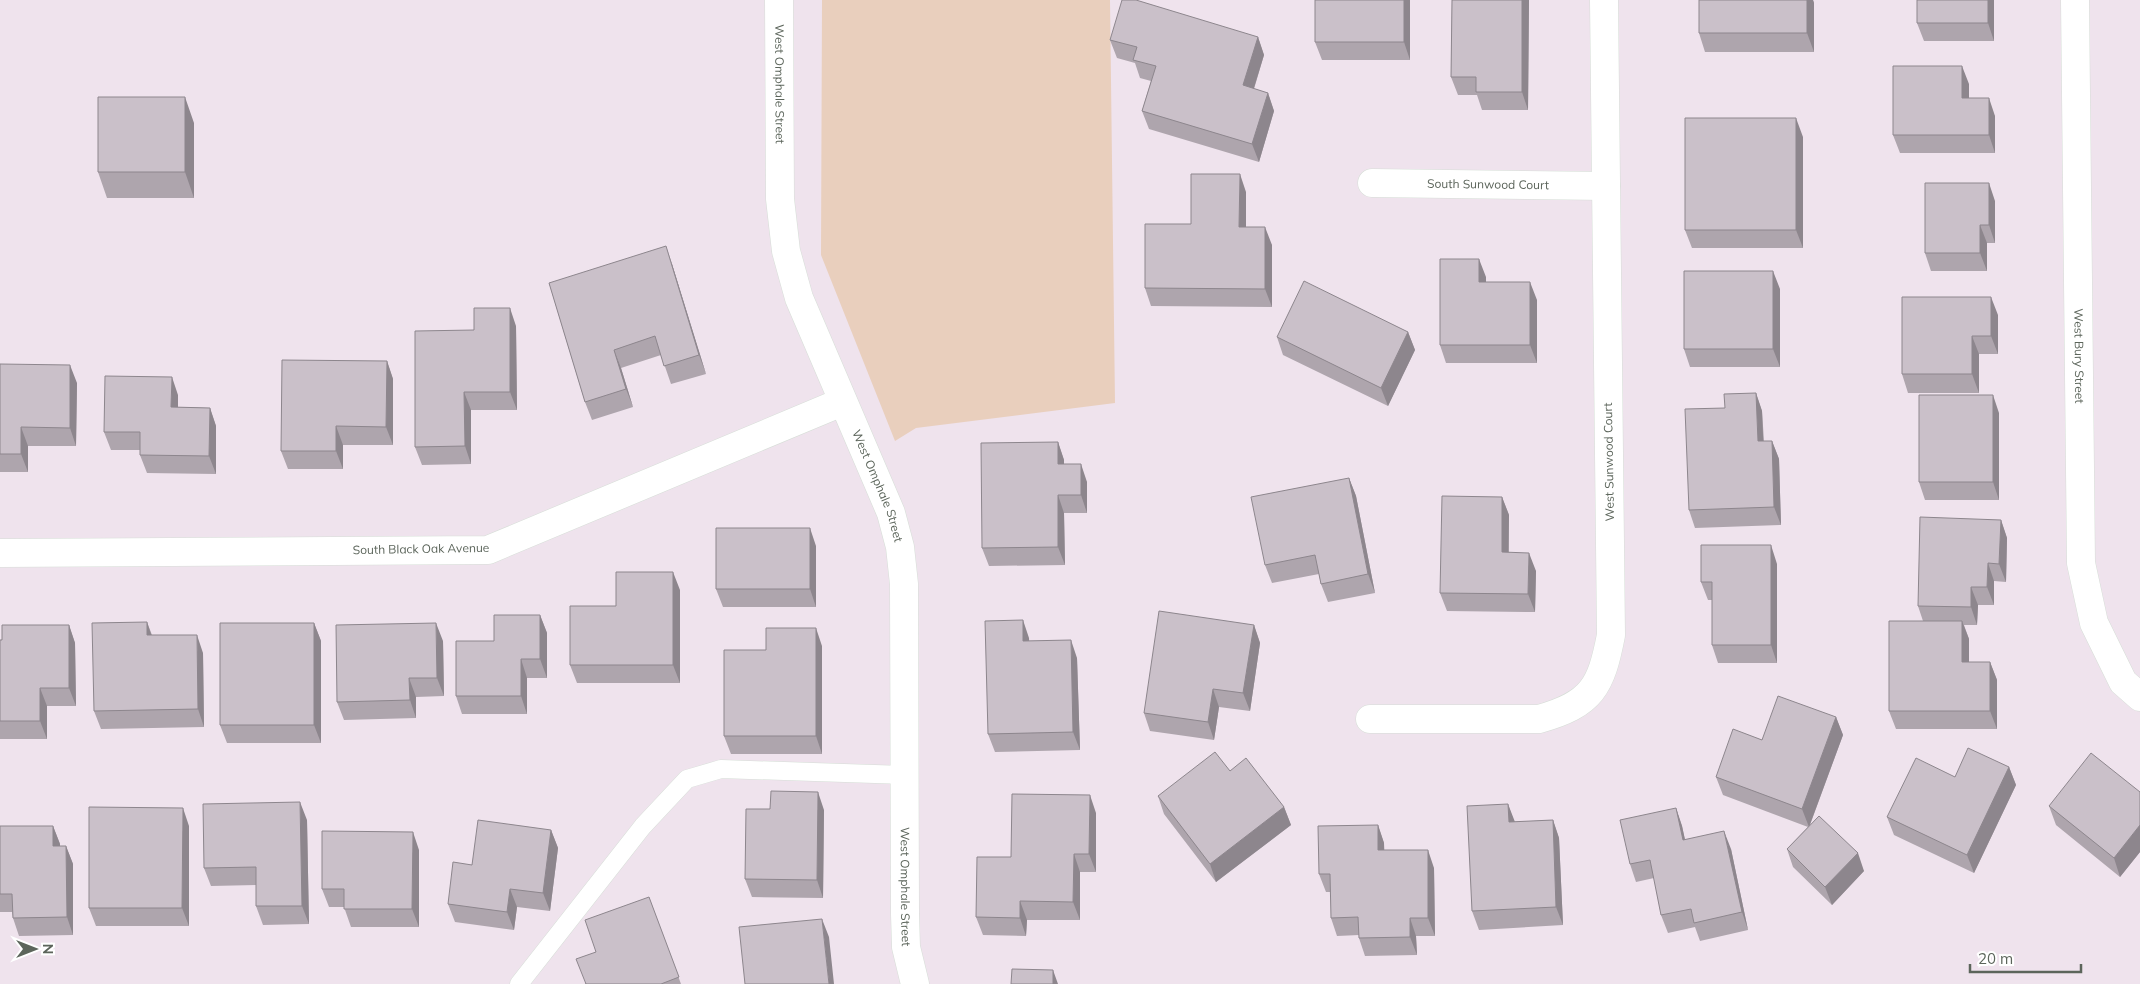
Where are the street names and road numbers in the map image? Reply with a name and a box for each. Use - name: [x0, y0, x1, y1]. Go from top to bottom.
- street label: West Omphale Street: [772, 24, 788, 144]
- street label: South Sunwood Court: [1427, 176, 1549, 192]
- street label: West Bury Street: [2071, 308, 2087, 404]
- street label: West Sunwood Court: [1600, 403, 1617, 521]
- street label: West Omphale Street: [849, 427, 906, 544]
- street label: South Black Oak Avenue: [353, 540, 489, 557]
- street label: West Omphale Street: [898, 827, 914, 947]

